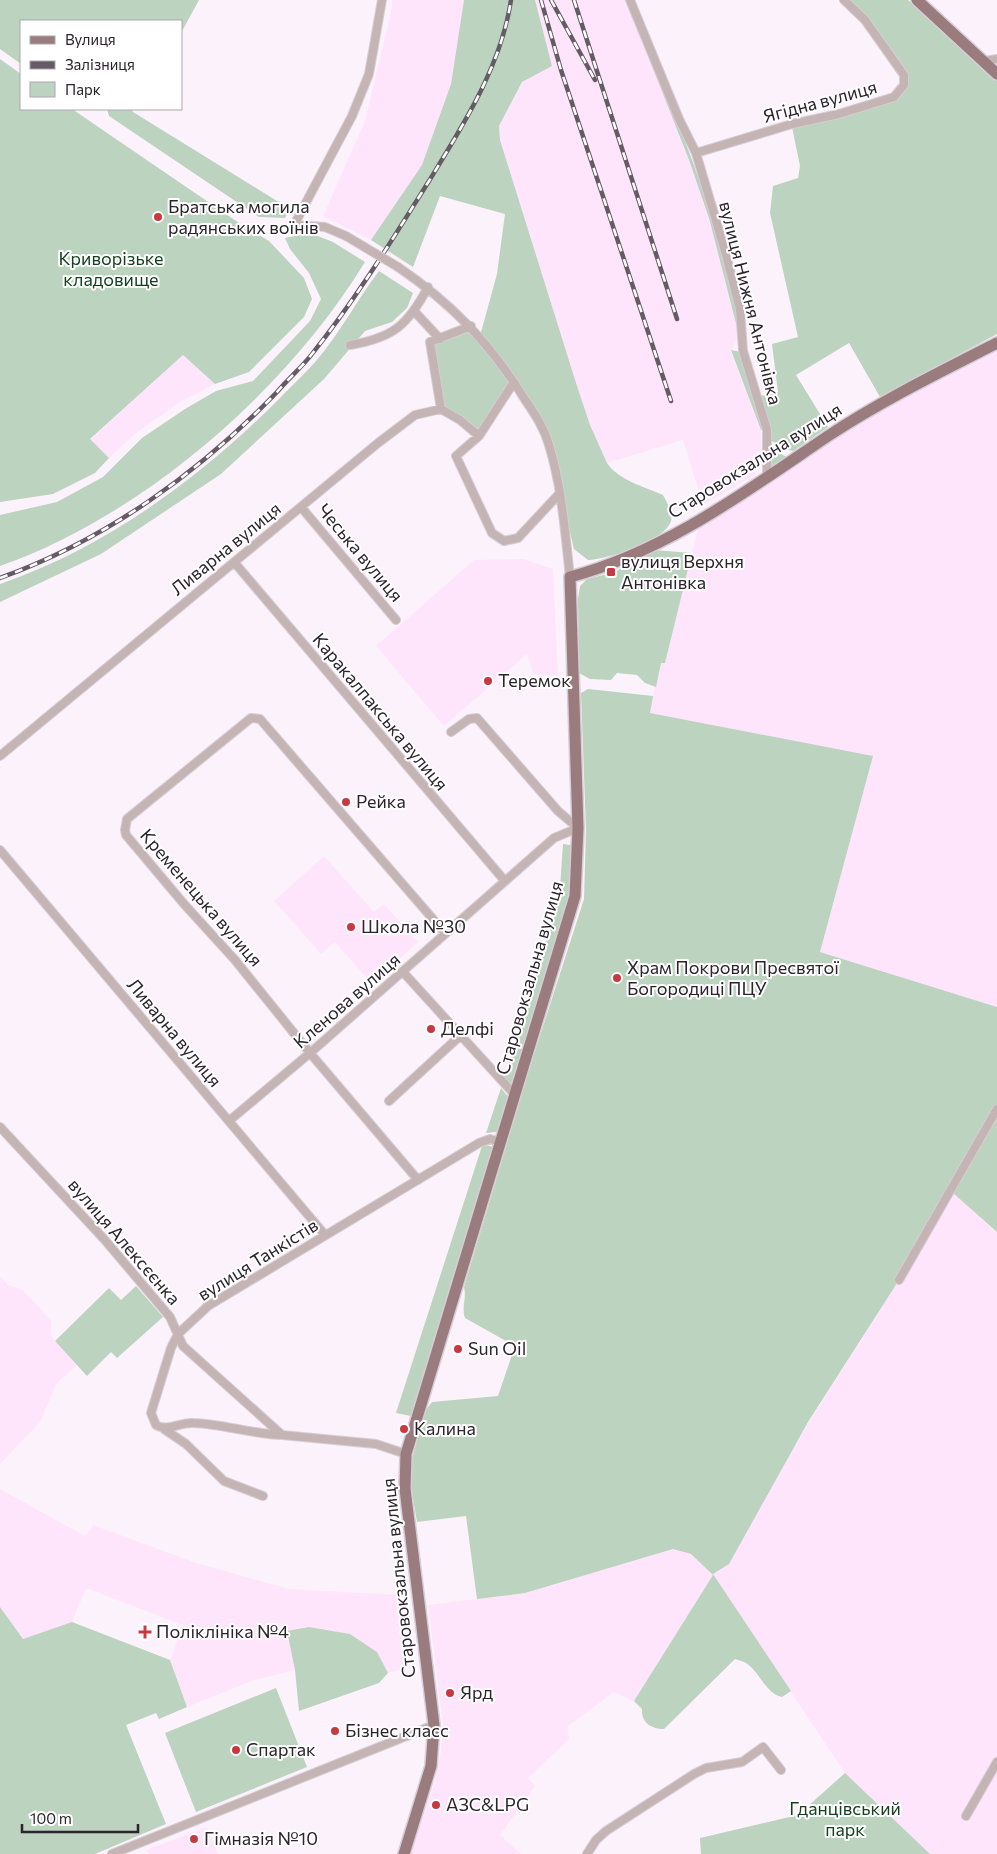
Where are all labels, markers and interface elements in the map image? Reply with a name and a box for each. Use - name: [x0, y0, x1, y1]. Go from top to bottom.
- legend: [20, 20, 182, 110]
- text: Вулиця: [65, 30, 116, 48]
- text: Залізниця: [65, 55, 135, 73]
- street label: Ягідна вулиця: [760, 75, 879, 127]
- text: Парк: [65, 80, 101, 98]
- place label: Братська могила радянських воїнів: [168, 195, 319, 238]
- street label: вулиця Нижня Антонівка: [715, 199, 787, 407]
- marker: Братська могила радянських воїнів: [152, 211, 164, 223]
- park label: Криворізьке кладовище: [58, 247, 164, 290]
- street label: Старовокзальна вулиця: [664, 398, 845, 523]
- street label: Ливарна вулиця: [166, 497, 285, 599]
- street label: Чеська вулиця: [313, 499, 408, 606]
- place label: вулиця Верхня Антонівка: [621, 550, 744, 593]
- marker: вулиця Верхня Антонівка: [605, 566, 617, 578]
- street label: Каракалпакська вулиця: [308, 628, 453, 795]
- place label: Теремок: [498, 669, 571, 691]
- marker: Теремок: [482, 675, 494, 687]
- place label: Рейка: [356, 790, 406, 812]
- marker: Рейка: [340, 796, 352, 808]
- street label: Кременецька вулиця: [136, 824, 267, 971]
- street label: Старовокзальна вулиця: [491, 878, 567, 1077]
- place label: Школа №30: [361, 915, 466, 937]
- marker: Школа №30: [345, 921, 357, 933]
- street label: Кленова вулиця: [288, 948, 404, 1053]
- place label: Храм Покрови Пресвятої Богородиці ПЦУ: [627, 956, 839, 999]
- marker: Храм Покрови Пресвятої Богородиці ПЦУ: [611, 972, 623, 984]
- street label: Ливарна вулиця: [123, 974, 227, 1091]
- place label: Делфі: [441, 1017, 494, 1039]
- marker: Делфі: [425, 1023, 437, 1035]
- street label: вулиця Алексєєнка: [64, 1174, 186, 1309]
- street label: вулиця Танкістів: [193, 1213, 322, 1305]
- place label: Sun Oil: [468, 1337, 526, 1359]
- marker: Sun Oil: [452, 1343, 464, 1355]
- place label: Калина: [414, 1417, 476, 1439]
- marker: Калина: [398, 1423, 410, 1435]
- street label: Старовокзальна вулиця: [377, 1477, 419, 1679]
- place label: Поліклініка №4: [156, 1620, 289, 1642]
- marker: Поліклініка №4: [138, 1625, 152, 1639]
- place label: Ярд: [460, 1681, 494, 1703]
- marker: Ярд: [444, 1687, 456, 1699]
- place label: Бізнес класс: [345, 1719, 449, 1741]
- marker: Бізнес класс: [329, 1725, 341, 1737]
- place label: Спартак: [246, 1738, 316, 1760]
- marker: Спартак: [230, 1744, 242, 1756]
- place label: АЗС&LPG: [446, 1793, 529, 1815]
- park label: Гданцівський парк: [789, 1797, 901, 1840]
- marker: АЗС&LPG: [430, 1799, 442, 1811]
- scale bar: [22, 1802, 139, 1834]
- text: 100 m: [30, 1809, 72, 1827]
- place label: Гімназія №10: [204, 1827, 318, 1849]
- marker: Гімназія №10: [188, 1833, 200, 1845]

